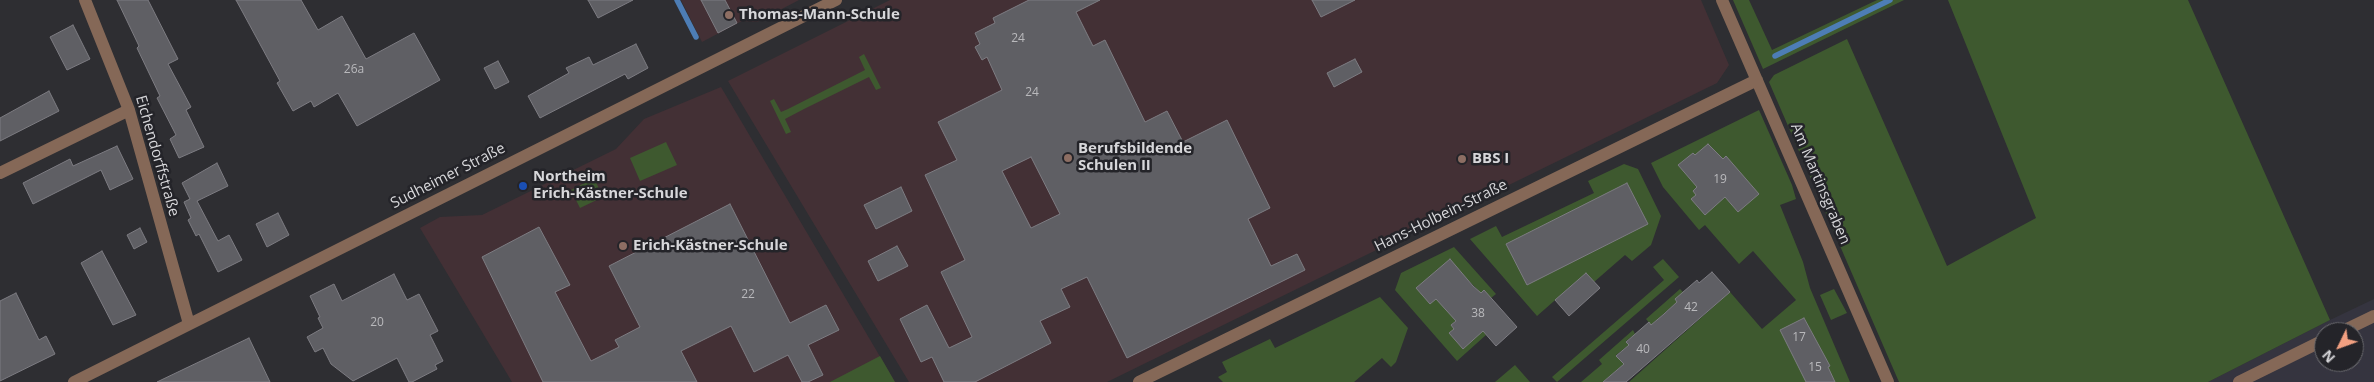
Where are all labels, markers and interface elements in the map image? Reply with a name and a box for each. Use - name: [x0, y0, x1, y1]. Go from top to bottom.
- place label: Thomas-Mann-Schule: [739, 6, 900, 24]
- marker: Thomas-Mann-Schule: [723, 9, 735, 21]
- house number: 24: [1011, 32, 1025, 46]
- house number: 26a: [344, 63, 364, 77]
- house number: 24: [1025, 86, 1039, 100]
- street label: Eichendorffstraße: [131, 93, 183, 219]
- street label: Am Martinsgraben: [1786, 121, 1854, 247]
- street label: Sudheimer Straße: [388, 139, 508, 213]
- place label: Berufsbildende Schulen II: [1078, 140, 1192, 175]
- place label: BBS I: [1472, 150, 1509, 168]
- marker: Berufsbildende Schulen II: [1062, 152, 1074, 164]
- marker: BBS I: [1456, 153, 1468, 165]
- place label: Northeim Erich-Kästner-Schule: [533, 168, 688, 203]
- house number: 19: [1713, 173, 1727, 187]
- street label: Hans-Holbein-Straße: [1372, 176, 1510, 256]
- marker: Northeim Erich-Kästner-Schule: [517, 180, 529, 192]
- place label: Erich-Kästner-Schule: [633, 237, 788, 255]
- marker: Erich-Kästner-Schule: [617, 240, 629, 252]
- house number: 22: [741, 288, 755, 302]
- house number: 42: [1684, 301, 1698, 315]
- house number: 38: [1471, 307, 1485, 321]
- house number: 20: [370, 316, 384, 330]
- north arrow: [2314, 322, 2364, 372]
- house number: 17: [1792, 331, 1806, 345]
- house number: 40: [1636, 343, 1650, 357]
- text: N: [2317, 346, 2339, 367]
- house number: 15: [1808, 361, 1822, 375]

